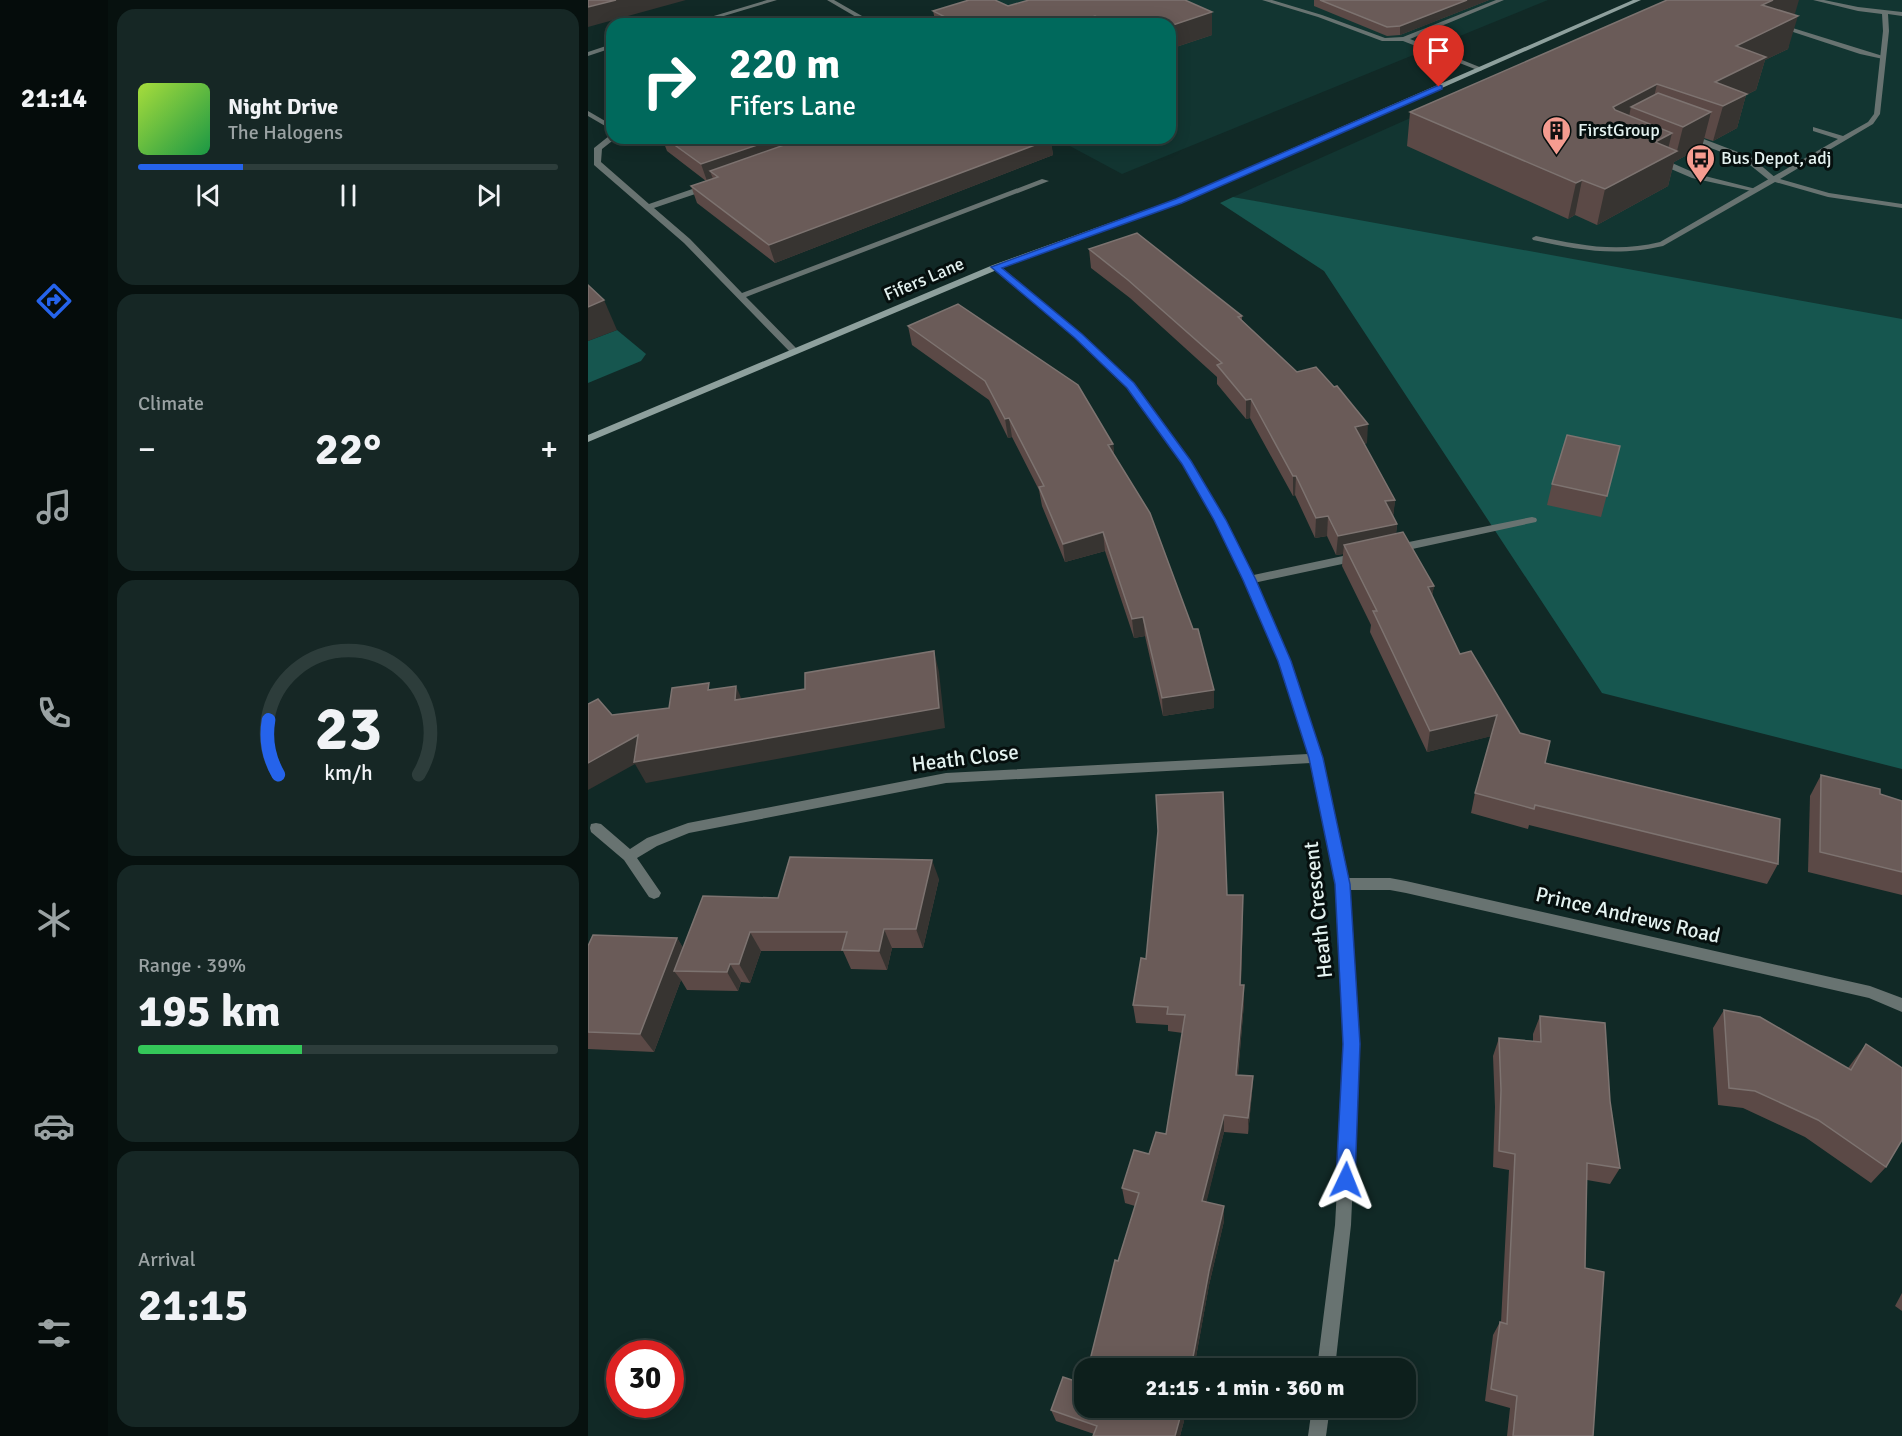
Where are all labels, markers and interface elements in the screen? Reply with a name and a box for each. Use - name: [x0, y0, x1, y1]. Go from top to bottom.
- pin: [1413, 25, 1464, 87]
- icon: arrive: [1422, 34, 1455, 67]
- text: 220 m: [729, 39, 840, 90]
- icon: right: [630, 42, 708, 120]
- text: 21:14: [21, 82, 87, 115]
- text: Fifers Lane: [729, 90, 856, 123]
- text: Night Drive: [228, 93, 338, 120]
- building icon: FirstGroup: [1541, 114, 1573, 156]
- place label: FirstGroup: [1578, 119, 1660, 141]
- text: The Halogens: [228, 120, 343, 145]
- bus stop icon: Bus Depot, adj: [1684, 142, 1716, 184]
- place label: Bus Depot, adj: [1721, 147, 1832, 169]
- icon: previous: [192, 179, 225, 212]
- icon: pause: [332, 179, 365, 212]
- icon: next: [472, 179, 505, 212]
- street label: Fifers Lane: [881, 252, 967, 306]
- icon: directions: [33, 280, 75, 322]
- text: Climate: [138, 391, 204, 416]
- text: 22°: [315, 422, 381, 477]
- text: −: [138, 429, 156, 470]
- text: +: [540, 429, 558, 470]
- icon: music: [33, 486, 75, 528]
- text: 23: [314, 690, 382, 767]
- icon: phone: [33, 692, 75, 734]
- street label: Heath Close: [910, 739, 1020, 777]
- text: km/h: [324, 760, 372, 786]
- street label: Heath Crescent: [1298, 840, 1338, 980]
- street label: Prince Andrews Road: [1533, 881, 1723, 949]
- icon: climate: [33, 899, 75, 941]
- text: Range · 39%: [138, 953, 246, 978]
- text: 195 km: [138, 984, 281, 1039]
- icon: car: [33, 1105, 75, 1147]
- position arrow: [1314, 1148, 1378, 1212]
- text: Arrival: [138, 1247, 196, 1272]
- text: 21:15: [138, 1278, 248, 1333]
- icon: filters: [33, 1312, 75, 1354]
- speed limit sign: 30: [606, 1340, 684, 1418]
- text: 21:15 · 1 min · 360 m: [1145, 1374, 1345, 1401]

